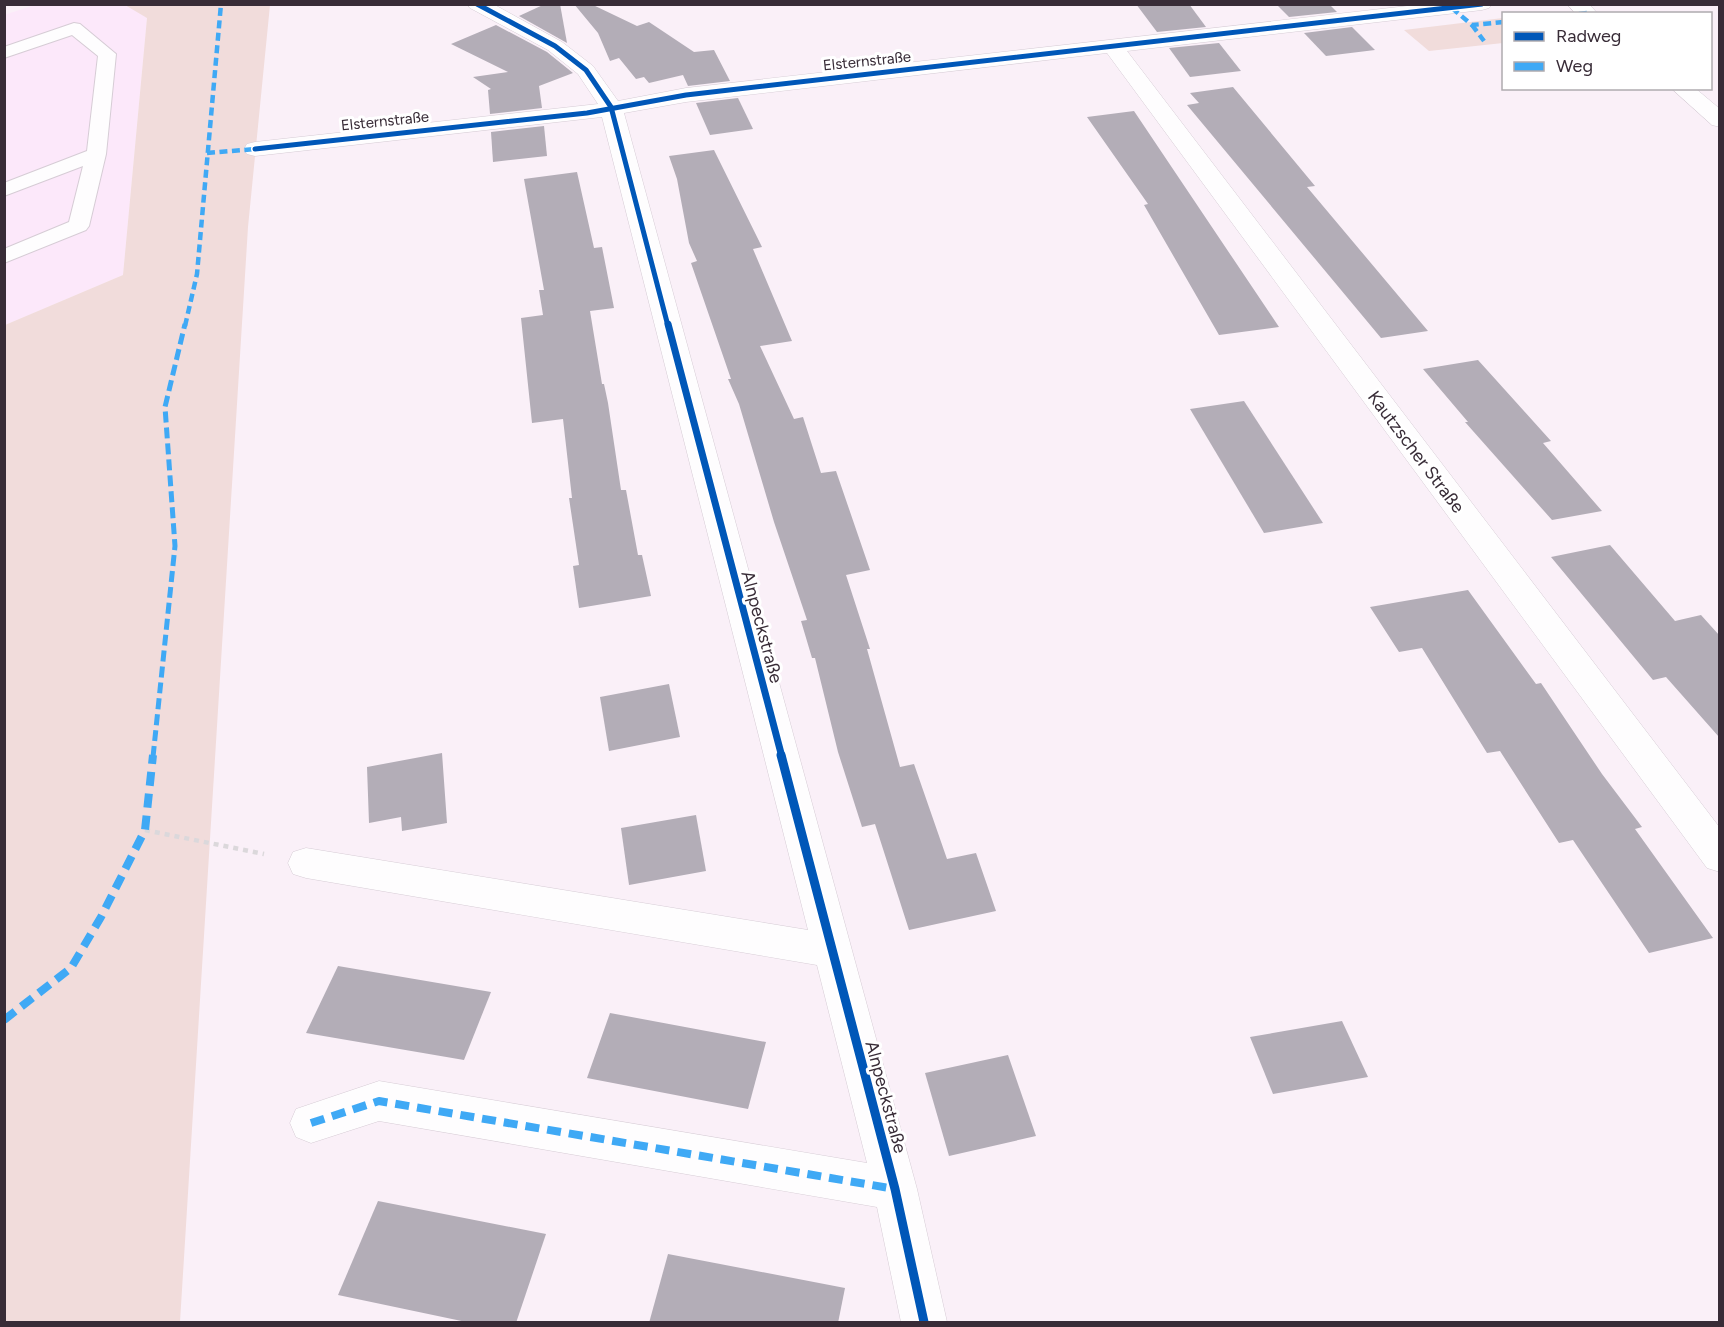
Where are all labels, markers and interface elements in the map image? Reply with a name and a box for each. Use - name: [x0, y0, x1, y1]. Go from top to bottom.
- legend: [1502, 12, 1712, 90]
- text: Radweg: [1556, 25, 1621, 47]
- street label: Elsternstraße: [822, 47, 912, 75]
- text: Weg: [1556, 55, 1593, 77]
- street label: Elsternstraße: [340, 107, 430, 135]
- street label: Kautzscher Straße: [1363, 387, 1469, 518]
- street label: Alnpeckstraße: [736, 568, 788, 686]
- street label: Alnpeckstraße: [860, 1038, 912, 1156]

